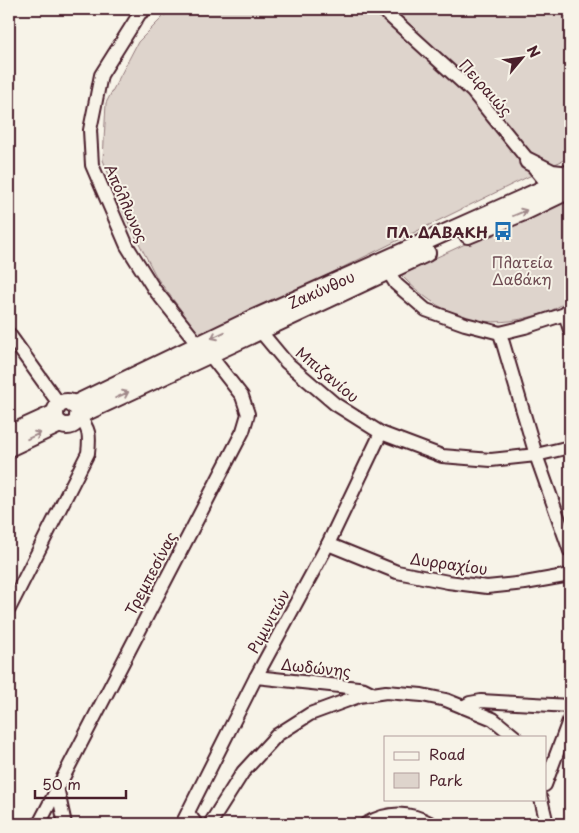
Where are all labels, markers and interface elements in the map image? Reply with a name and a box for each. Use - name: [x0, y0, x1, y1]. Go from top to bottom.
- north arrow: [496, 32, 546, 82]
- text: N: [522, 42, 546, 61]
- street label: Πειραιώς: [454, 53, 518, 121]
- street label: Απόλλωνος: [99, 160, 155, 246]
- one-way arrow: [512, 208, 527, 218]
- place label: ΠΛ. ΔΑΒΑΚΗ: [386, 220, 488, 243]
- bus stop icon: ΠΛ. ΔΑΒΑΚΗ: [492, 220, 514, 242]
- park label: Πλατεία Δαβάκη: [491, 250, 553, 290]
- street label: Ζακύνθου: [284, 264, 358, 314]
- one-way arrow: [211, 331, 226, 340]
- street label: Μπιζανίου: [291, 341, 365, 407]
- one-way arrow: [115, 390, 130, 400]
- one-way arrow: [26, 431, 41, 441]
- street label: Τρεμπεσίνας: [118, 527, 182, 619]
- street label: Δυρραχίου: [409, 546, 489, 580]
- street label: Ριμινιτών: [241, 585, 295, 657]
- street label: Δωδώνης: [280, 652, 352, 682]
- legend: [384, 736, 546, 800]
- text: Road: [429, 742, 465, 765]
- scale bar: [35, 768, 126, 800]
- text: Park: [429, 768, 463, 791]
- text: 50 m: [42, 772, 81, 795]

